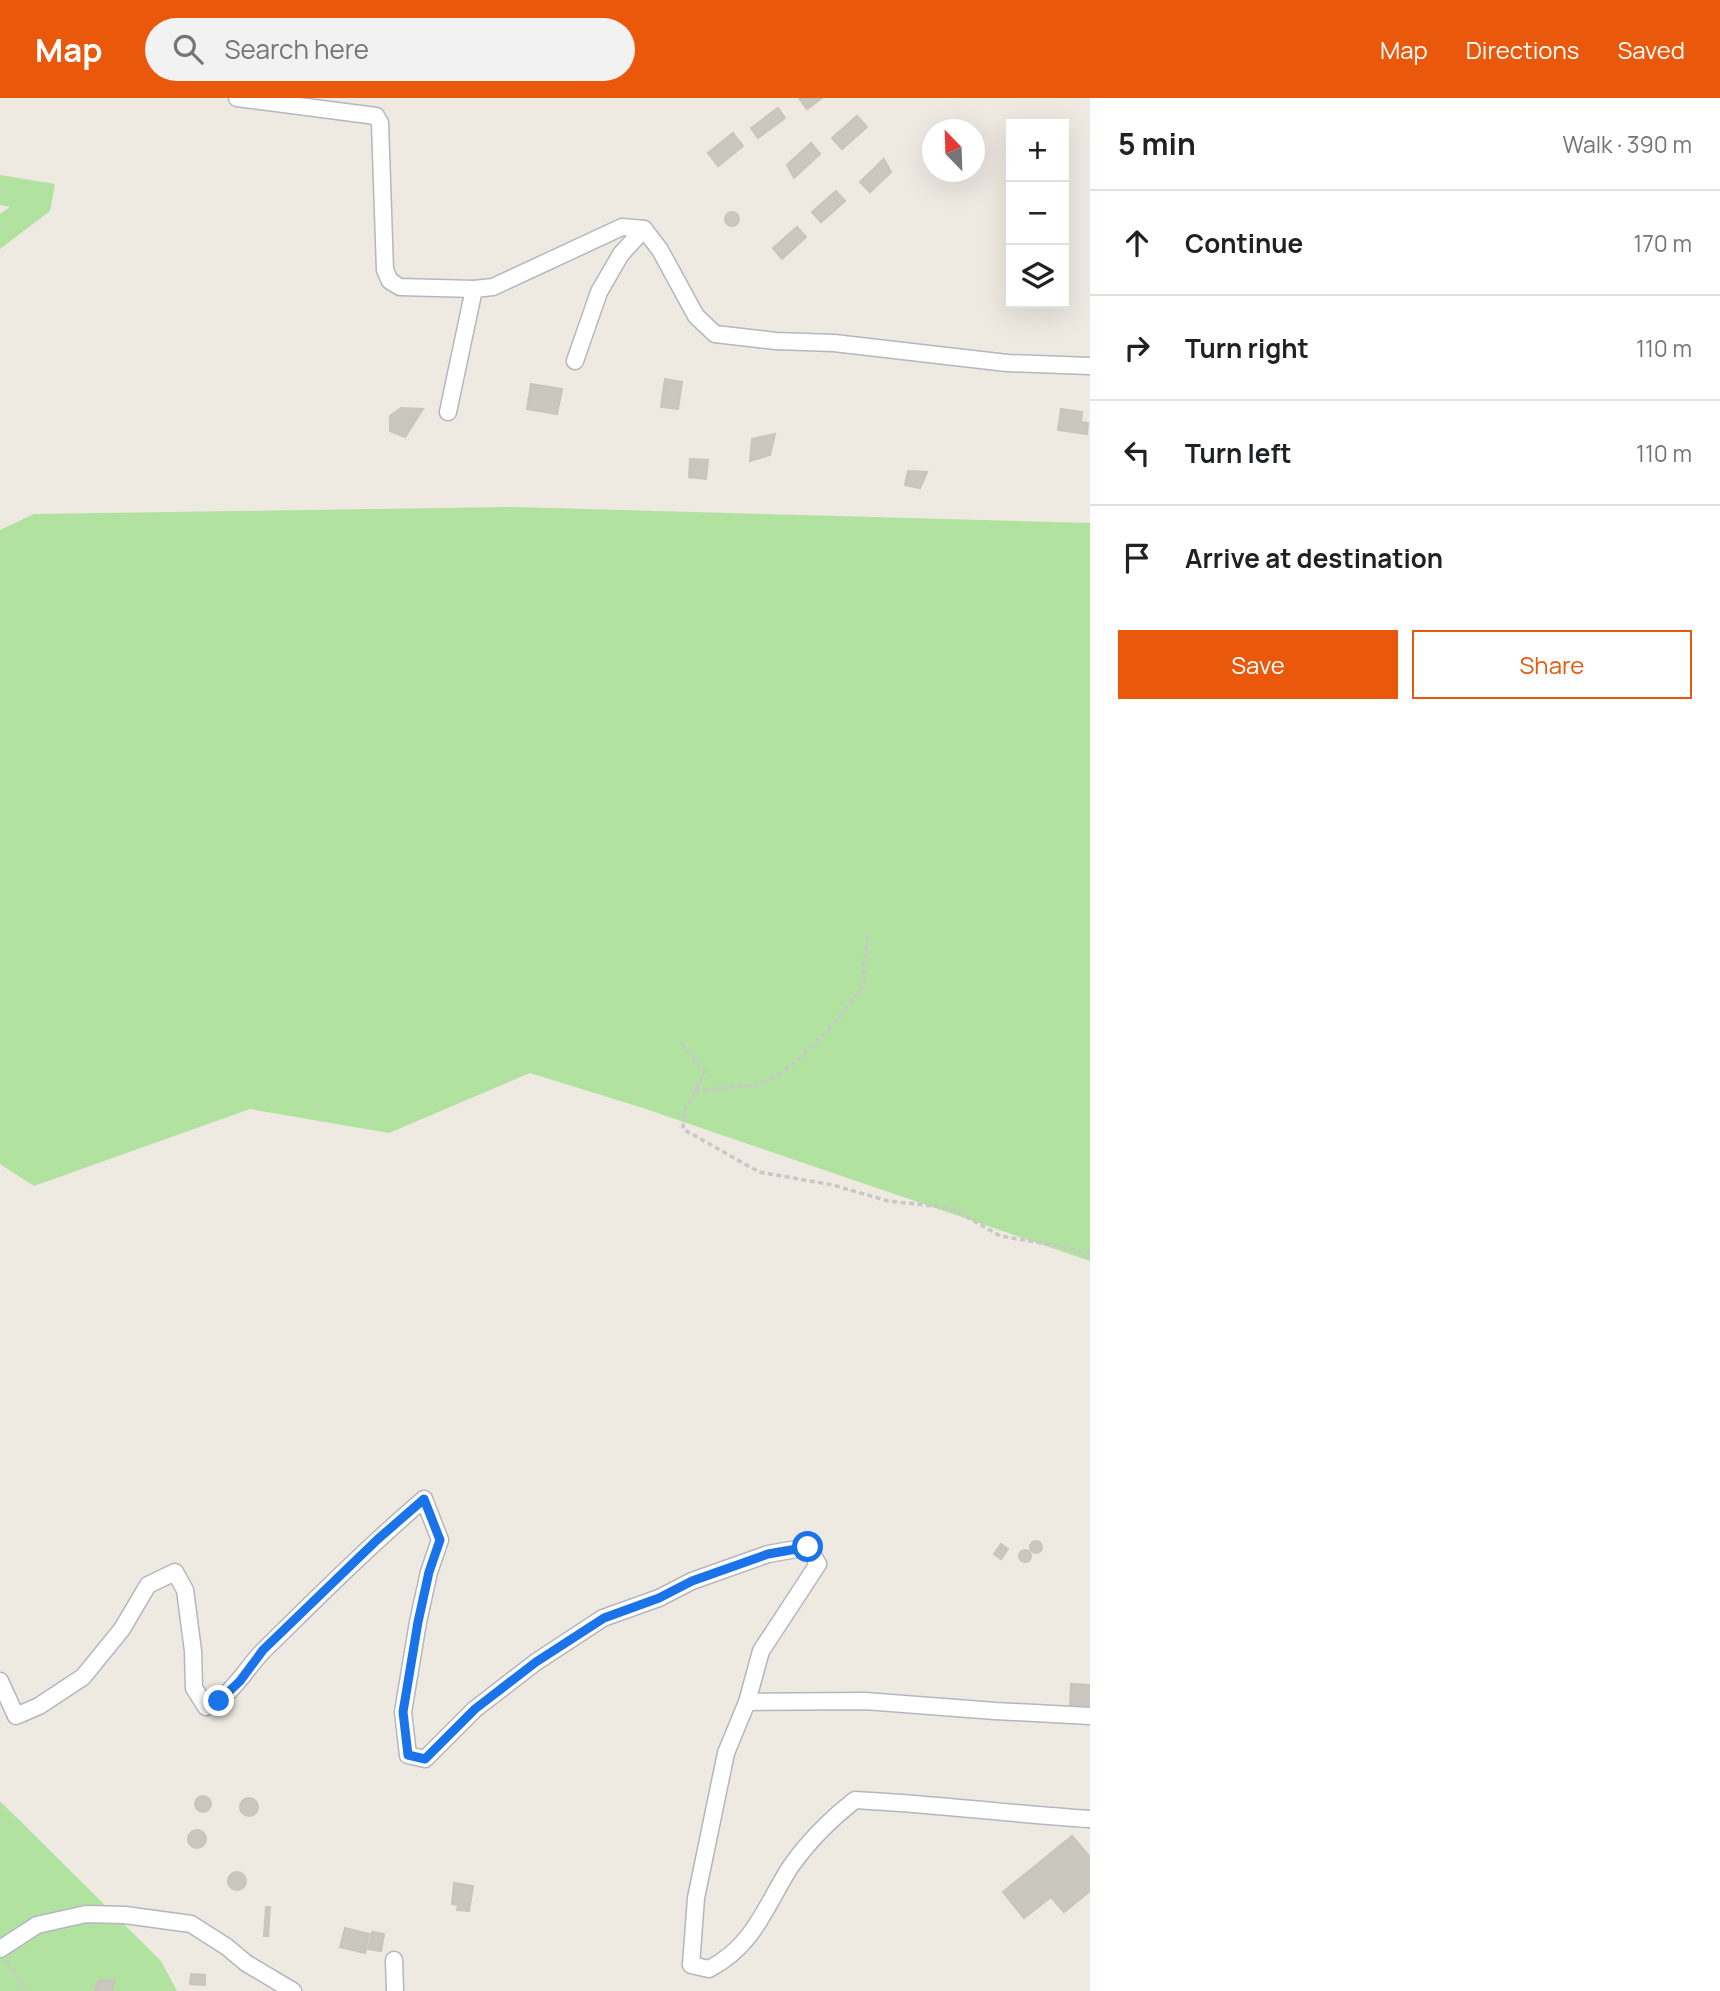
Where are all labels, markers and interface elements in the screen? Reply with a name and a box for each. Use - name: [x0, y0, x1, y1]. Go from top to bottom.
- search box: [145, 18, 635, 81]
- text: Map: [35, 27, 103, 72]
- icon: search: [169, 30, 207, 68]
- text: Search here: [225, 31, 369, 67]
- text: Map: [1380, 33, 1428, 66]
- text: Directions: [1466, 33, 1579, 66]
- text: Saved: [1617, 33, 1685, 66]
- north arrow: [922, 119, 985, 182]
- map controls: [1006, 119, 1069, 308]
- button: +: [1006, 119, 1069, 182]
- text: 5 min: [1118, 123, 1196, 164]
- text: Walk · 390 m: [1562, 128, 1692, 160]
- button: −: [1006, 182, 1069, 245]
- icon: ahead: [1118, 224, 1156, 262]
- text: Continue: [1185, 225, 1303, 261]
- text: 170 m: [1633, 227, 1692, 259]
- button: layers: [1006, 245, 1069, 308]
- icon: right: [1118, 329, 1156, 367]
- text: Turn right: [1185, 330, 1309, 366]
- text: 110 m: [1636, 332, 1692, 364]
- icon: left: [1118, 434, 1156, 472]
- text: Turn left: [1185, 435, 1292, 471]
- text: 110 m: [1636, 437, 1692, 469]
- icon: arrive: [1118, 539, 1156, 577]
- text: Arrive at destination: [1185, 540, 1443, 576]
- button: Save: [1118, 630, 1398, 699]
- button: Share: [1412, 630, 1692, 699]
- route start: [792, 1531, 823, 1562]
- route end: [203, 1685, 234, 1716]

